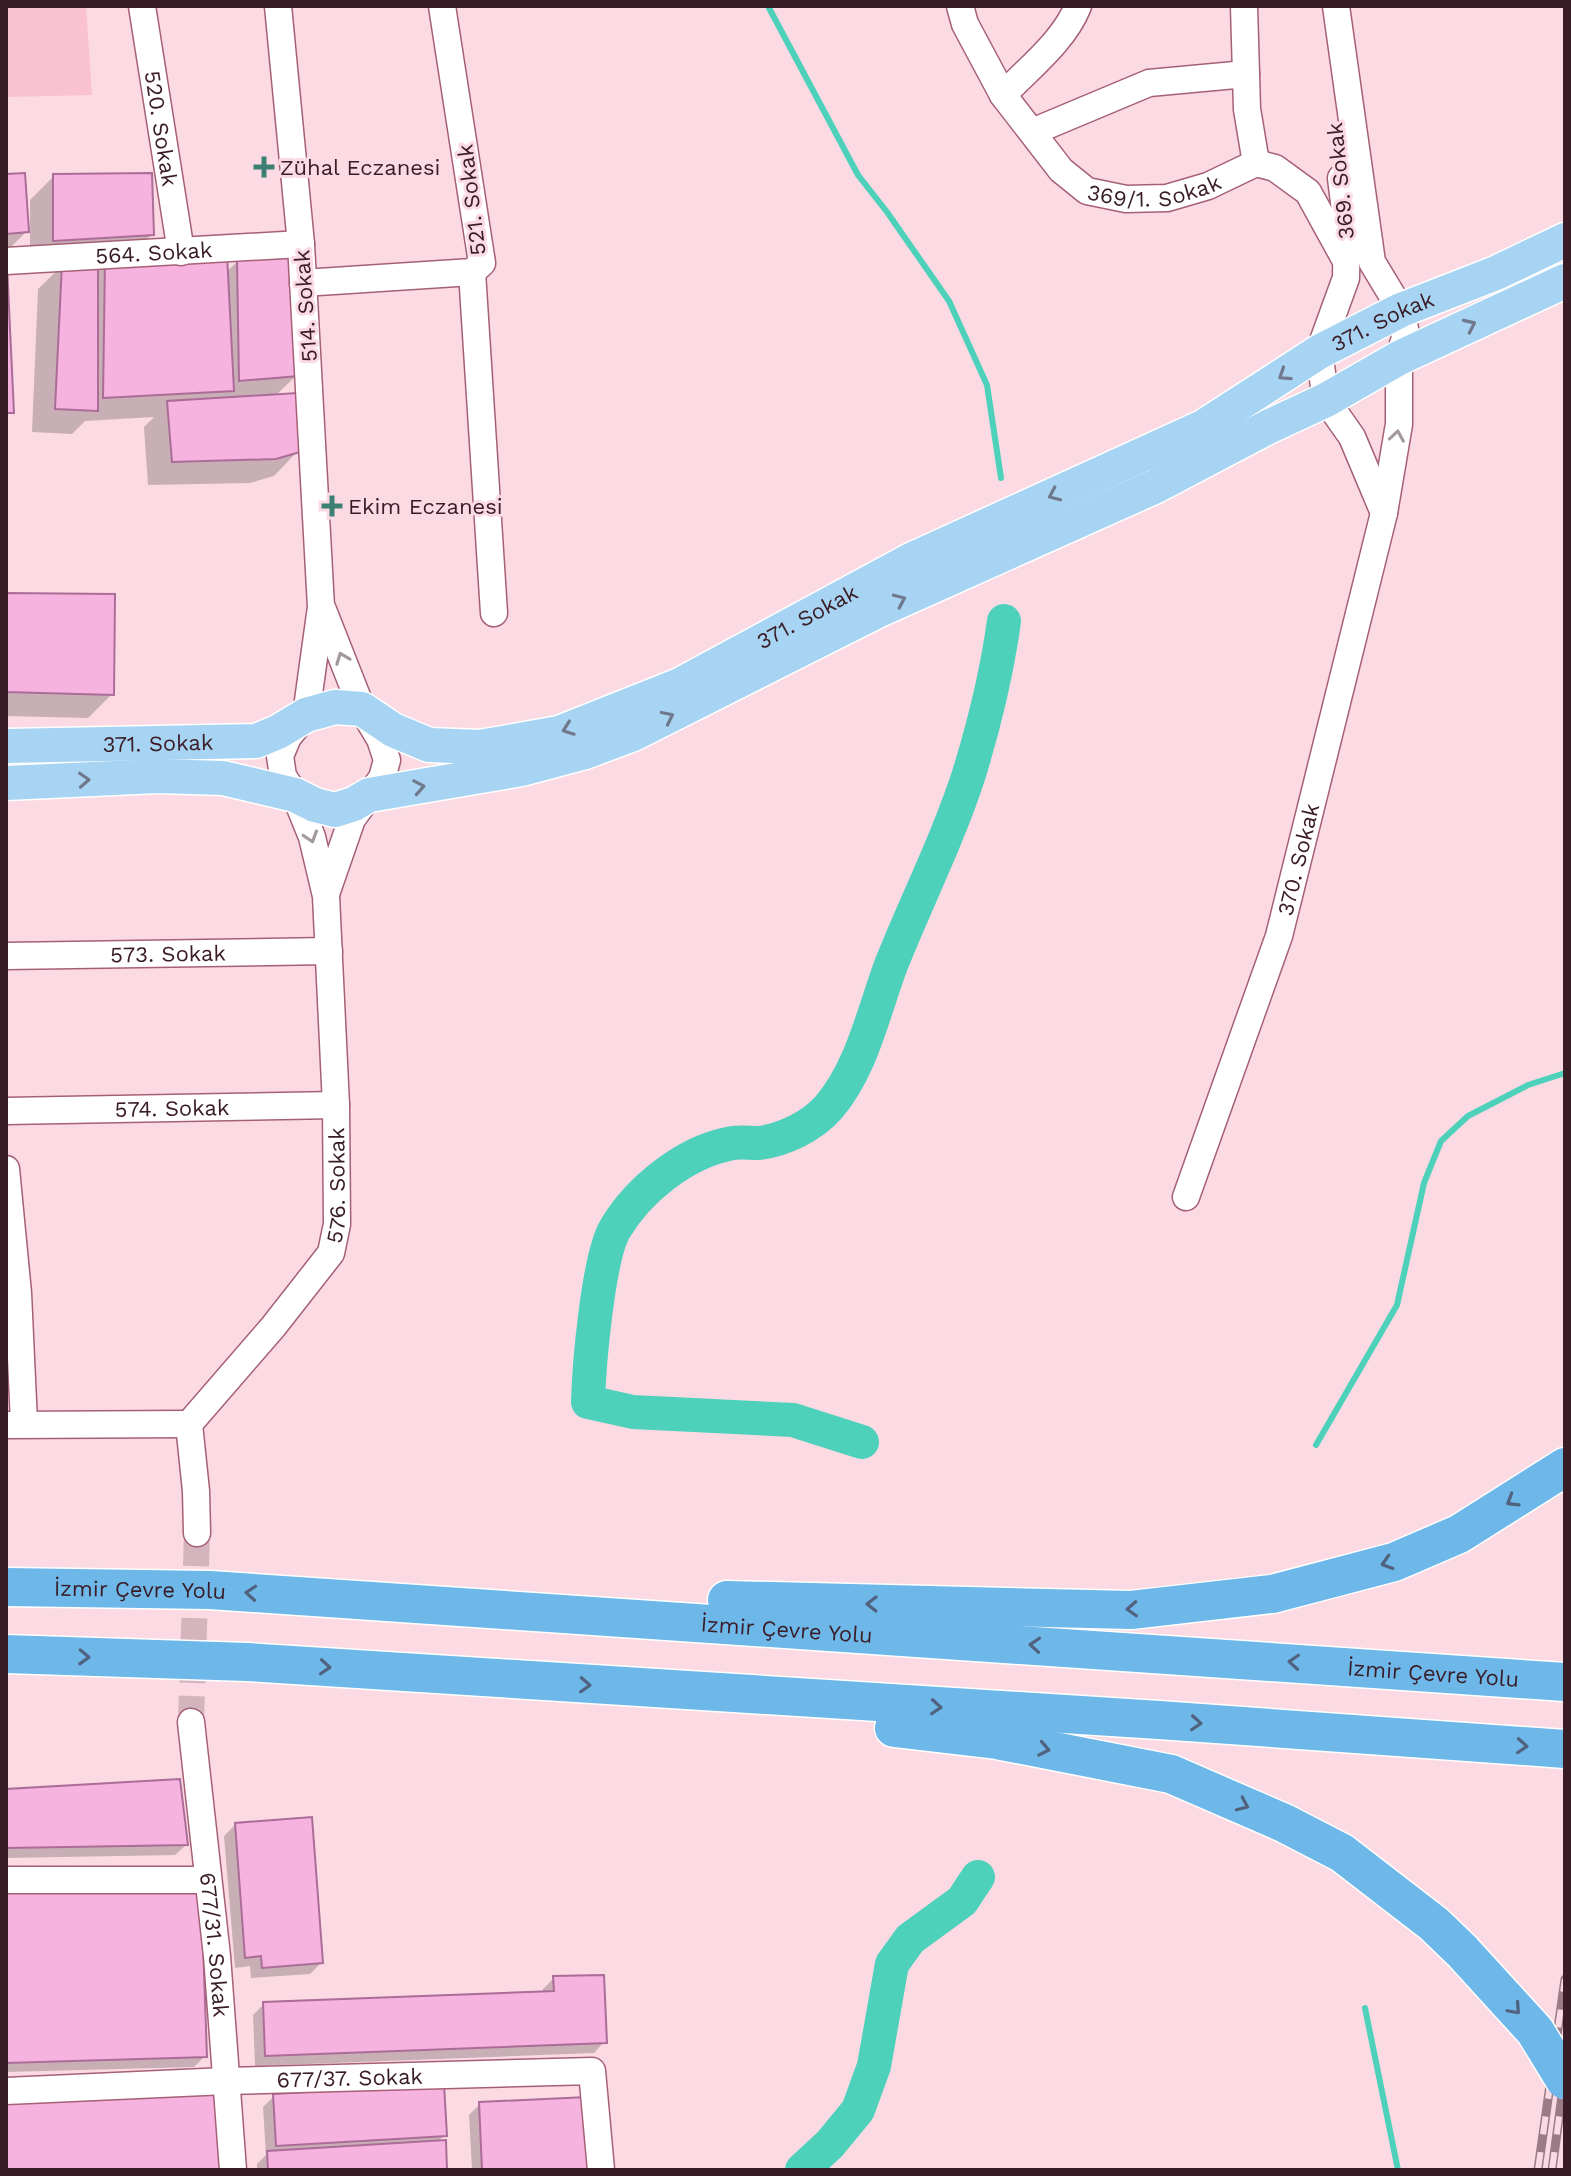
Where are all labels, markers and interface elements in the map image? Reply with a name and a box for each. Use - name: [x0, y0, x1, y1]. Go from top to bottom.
- street label: 520. Sokak: [139, 69, 182, 188]
- street label: 369. Sokak: [1322, 121, 1359, 241]
- street label: 521. Sokak: [452, 143, 491, 257]
- place label: Zühal Eczanesi: [280, 155, 440, 180]
- marker: Zühal Eczanesi: [255, 158, 273, 176]
- street label: 369/1. Sokak: [1085, 170, 1225, 212]
- street label: 564. Sokak: [95, 237, 213, 269]
- street label: 514. Sokak: [289, 249, 322, 363]
- street label: 371. Sokak: [1327, 286, 1437, 357]
- one-way arrow: [1462, 319, 1476, 335]
- one-way arrow: [1278, 366, 1293, 381]
- one-way arrow: [1388, 430, 1405, 443]
- one-way arrow: [1048, 485, 1062, 501]
- place label: Ekim Eczanesi: [348, 494, 503, 519]
- marker: Ekim Eczanesi: [323, 497, 341, 515]
- street label: 371. Sokak: [753, 579, 862, 654]
- one-way arrow: [892, 594, 907, 610]
- one-way arrow: [335, 652, 351, 666]
- one-way arrow: [660, 711, 675, 727]
- one-way arrow: [562, 719, 576, 736]
- street label: 371. Sokak: [102, 730, 214, 757]
- one-way arrow: [78, 771, 91, 788]
- one-way arrow: [412, 779, 426, 796]
- street label: 370. Sokak: [1273, 801, 1324, 918]
- one-way arrow: [302, 830, 318, 843]
- street label: 573. Sokak: [110, 941, 226, 967]
- street label: 574. Sokak: [114, 1095, 230, 1122]
- street label: 576. Sokak: [321, 1127, 351, 1246]
- one-way arrow: [1507, 1491, 1521, 1506]
- one-way arrow: [1381, 1554, 1394, 1570]
- street label: İzmir Çevre Yolu: [54, 1576, 227, 1604]
- one-way arrow: [244, 1585, 257, 1602]
- one-way arrow: [865, 1596, 878, 1613]
- one-way arrow: [1125, 1600, 1138, 1617]
- street label: İzmir Çevre Yolu: [700, 1611, 873, 1648]
- one-way arrow: [1028, 1637, 1041, 1654]
- one-way arrow: [78, 1648, 91, 1665]
- one-way arrow: [1287, 1654, 1300, 1671]
- street label: İzmir Çevre Yolu: [1346, 1655, 1520, 1692]
- one-way arrow: [319, 1659, 332, 1676]
- one-way arrow: [579, 1676, 592, 1693]
- one-way arrow: [930, 1698, 943, 1715]
- one-way arrow: [1190, 1714, 1203, 1731]
- one-way arrow: [1516, 1737, 1529, 1754]
- one-way arrow: [1037, 1739, 1050, 1756]
- one-way arrow: [1235, 1796, 1249, 1812]
- street label: 677/31. Sokak: [195, 1871, 234, 2018]
- one-way arrow: [1505, 2000, 1520, 2014]
- street label: 677/37. Sokak: [276, 2064, 423, 2093]

